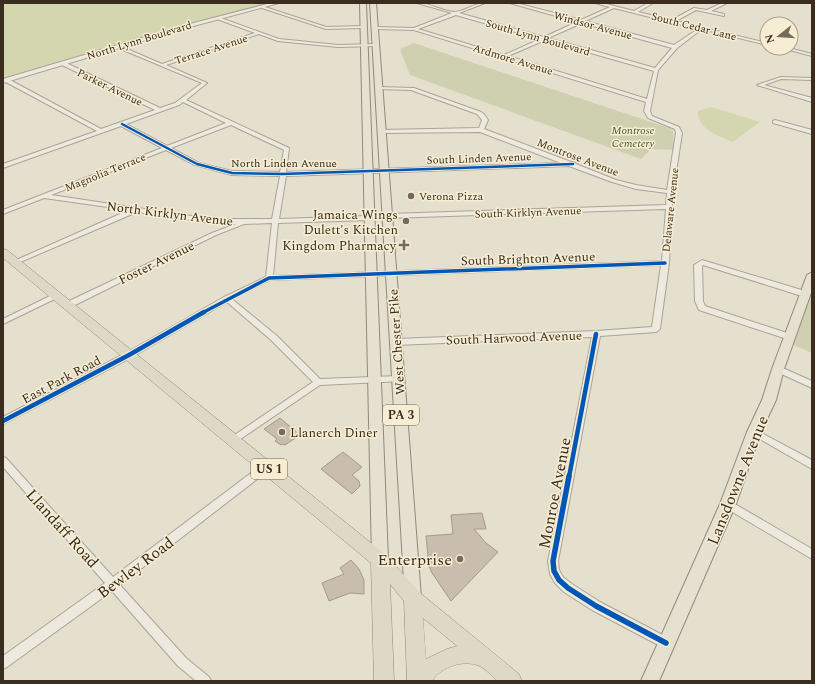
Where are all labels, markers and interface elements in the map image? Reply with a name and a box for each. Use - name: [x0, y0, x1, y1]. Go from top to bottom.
- street label: Windsor Avenue: [552, 7, 634, 44]
- street label: South Cedar Lane: [650, 8, 738, 45]
- street label: South Lynn Boulevard: [484, 14, 592, 61]
- street label: North Lynn Boulevard: [85, 16, 194, 65]
- north arrow: [759, 16, 799, 56]
- street label: Terrace Avenue: [172, 30, 250, 69]
- text: N: [760, 32, 779, 46]
- street label: Ardmore Avenue: [471, 39, 555, 80]
- street label: Parker Avenue: [74, 64, 146, 111]
- park label: Montrose Cemetery: [612, 122, 655, 152]
- street label: Montrose Avenue: [534, 134, 621, 181]
- street label: Magnolia Terrace: [62, 148, 148, 196]
- street label: South Linden Avenue: [426, 148, 532, 169]
- street label: North Linden Avenue: [231, 155, 337, 172]
- street label: Delaware Avenue: [658, 167, 683, 253]
- place label: Verona Pizza: [419, 188, 484, 205]
- marker: Verona Pizza: [406, 191, 416, 201]
- street label: North Kirklyn Avenue: [105, 196, 234, 232]
- street label: South Kirklyn Avenue: [474, 202, 582, 223]
- place label: Jamaica Wings Dulett's Kitchen: [304, 205, 398, 240]
- marker: Jamaica Wings Dulett's Kitchen: [401, 216, 411, 226]
- street label: Foster Avenue: [115, 236, 198, 290]
- place label: Kingdom Pharmacy: [282, 236, 397, 256]
- marker: Kingdom Pharmacy: [399, 240, 409, 250]
- street label: South Brighton Avenue: [460, 247, 596, 271]
- street label: West Chester Pike: [383, 288, 411, 395]
- street label: South Harwood Avenue: [446, 326, 583, 350]
- street label: East Park Road: [18, 351, 105, 409]
- road number: PA 3: [383, 405, 419, 425]
- street label: Lansdowne Avenue: [701, 412, 775, 549]
- place label: Llanerch Diner: [290, 423, 378, 443]
- marker: Llanerch Diner: [277, 427, 287, 437]
- street label: Monroe Avenue: [532, 435, 578, 551]
- road number: US 1: [251, 459, 287, 479]
- street label: Llandaff Road: [20, 484, 105, 574]
- street label: Bewley Road: [92, 531, 179, 605]
- place label: Enterprise: [377, 548, 452, 572]
- marker: Enterprise: [455, 554, 465, 564]

